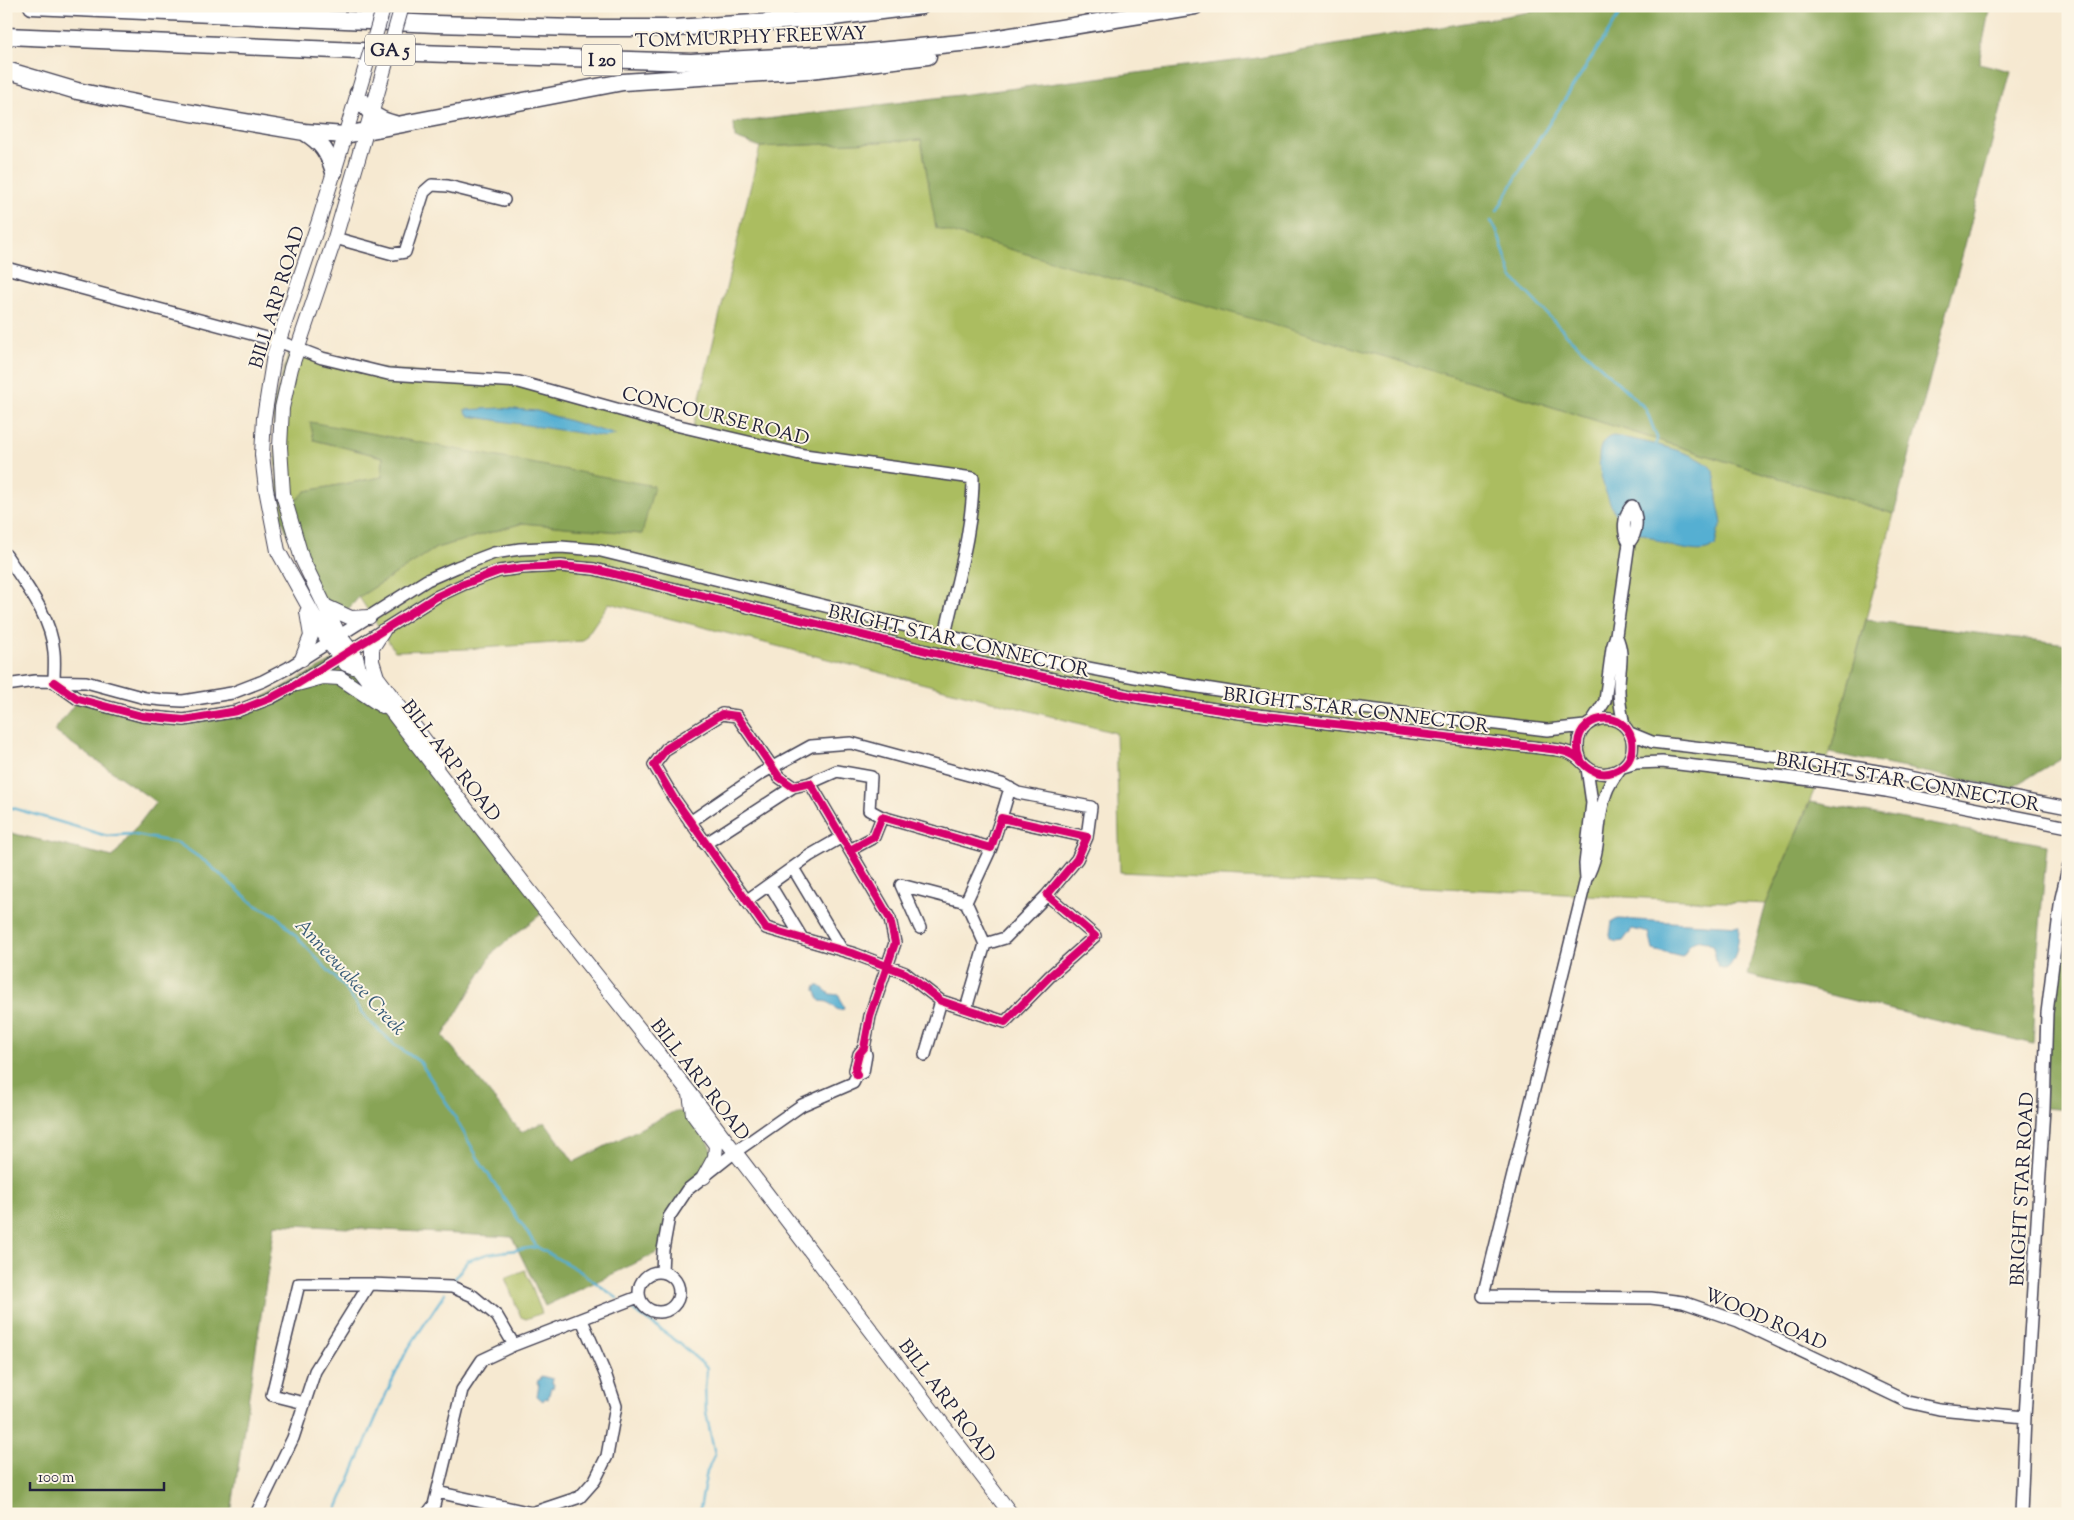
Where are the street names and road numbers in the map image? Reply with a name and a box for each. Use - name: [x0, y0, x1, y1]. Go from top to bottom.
- street label: TOM MURPHY FREEWAY: [634, 21, 868, 56]
- road number: GA 5: [365, 34, 415, 66]
- road number: I 20: [582, 44, 622, 76]
- street label: BILL ARP ROAD: [244, 223, 313, 372]
- street label: CONCOURSE ROAD: [619, 381, 812, 454]
- street label: BRIGHT STAR CONNECTOR: [825, 599, 1092, 686]
- street label: BRIGHT STAR CONNECTOR: [1221, 682, 1490, 741]
- street label: BILL ARP ROAD: [394, 695, 506, 828]
- street label: BRIGHT STAR CONNECTOR: [1773, 747, 2042, 820]
- street label: BILL ARP ROAD: [643, 1014, 755, 1147]
- street label: BRIGHT STAR ROAD: [2005, 1091, 2042, 1287]
- street label: WOOD ROAD: [1699, 1282, 1831, 1358]
- street label: BILL ARP ROAD: [891, 1334, 1001, 1469]

